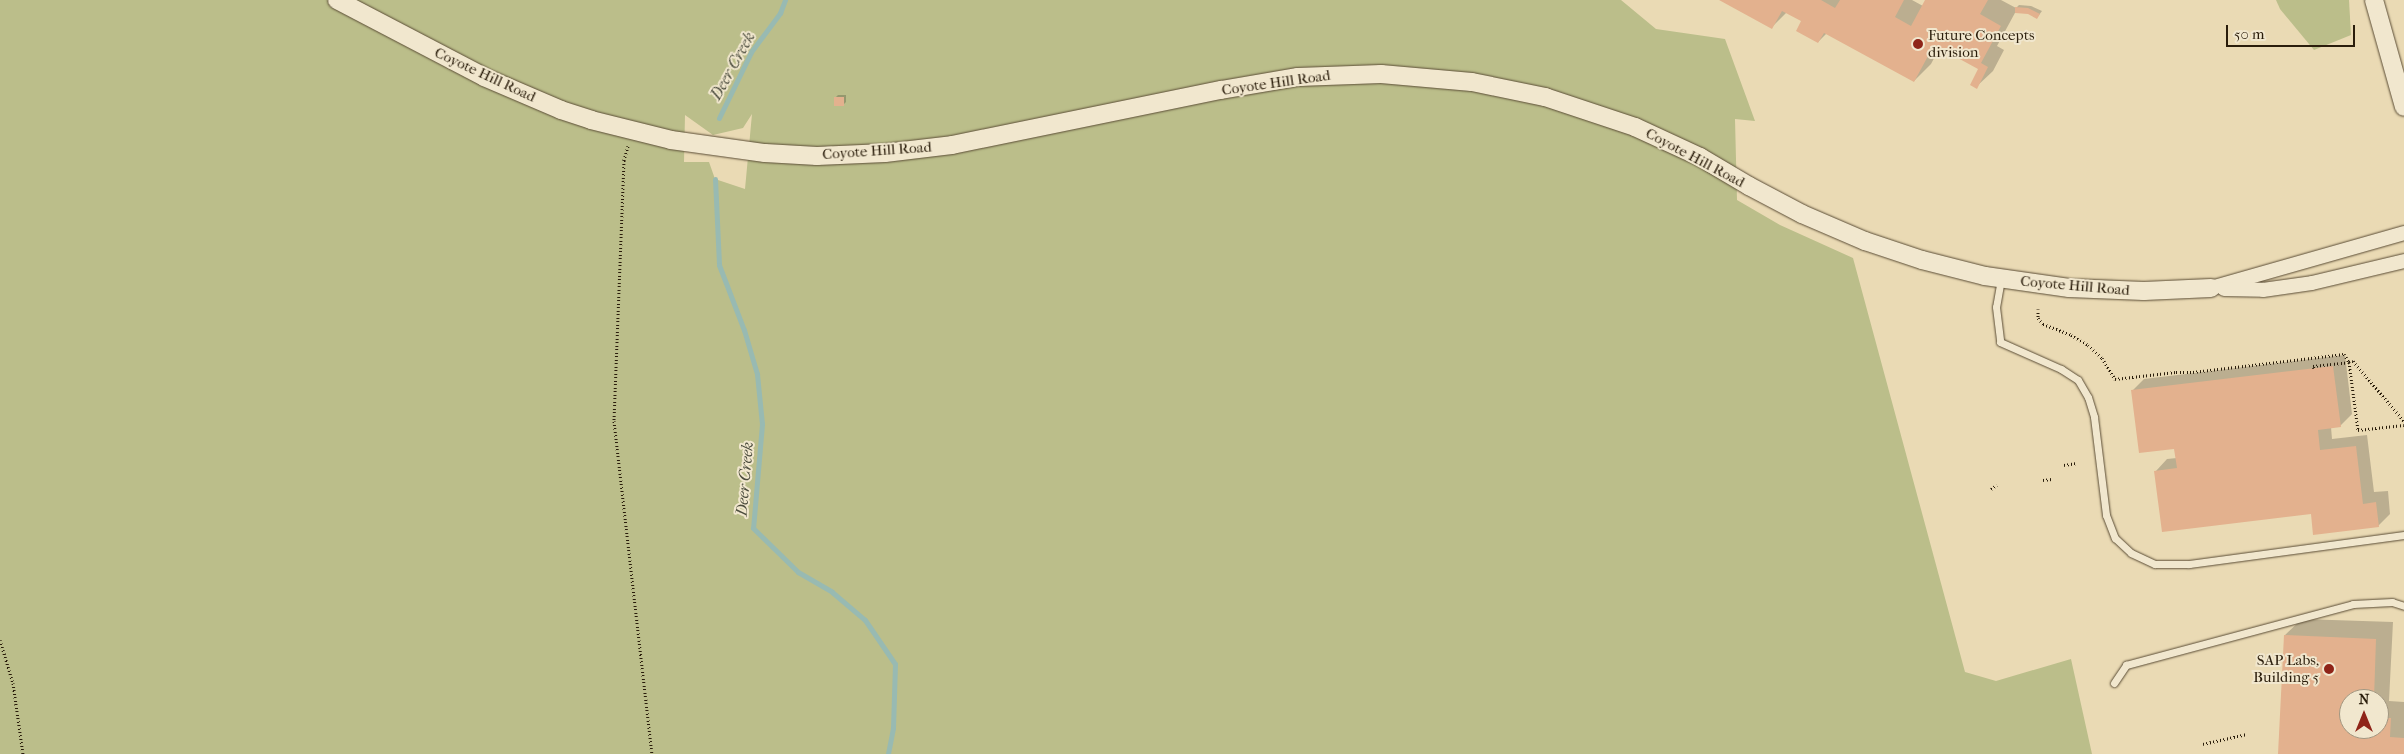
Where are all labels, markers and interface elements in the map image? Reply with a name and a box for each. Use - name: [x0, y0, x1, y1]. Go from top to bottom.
- scale bar: [2229, 15, 2358, 47]
- text: 50 m: [2234, 25, 2264, 43]
- place label: Future Concepts division: [1928, 26, 2035, 61]
- water label: Deer Creek: [707, 29, 759, 103]
- marker: Future Concepts division: [1912, 38, 1924, 50]
- street label: Coyote Hill Road: [432, 44, 538, 106]
- street label: Coyote Hill Road: [1220, 66, 1332, 100]
- street label: Coyote Hill Road: [1642, 124, 1748, 192]
- street label: Coyote Hill Road: [822, 138, 932, 164]
- street label: Coyote Hill Road: [2020, 272, 2130, 300]
- water label: Deer Creek: [732, 441, 758, 517]
- place label: SAP Labs, Building 5: [2253, 651, 2319, 686]
- marker: SAP Labs, Building 5: [2323, 663, 2335, 675]
- north arrow: [2339, 689, 2389, 739]
- text: N: [2359, 691, 2369, 708]

